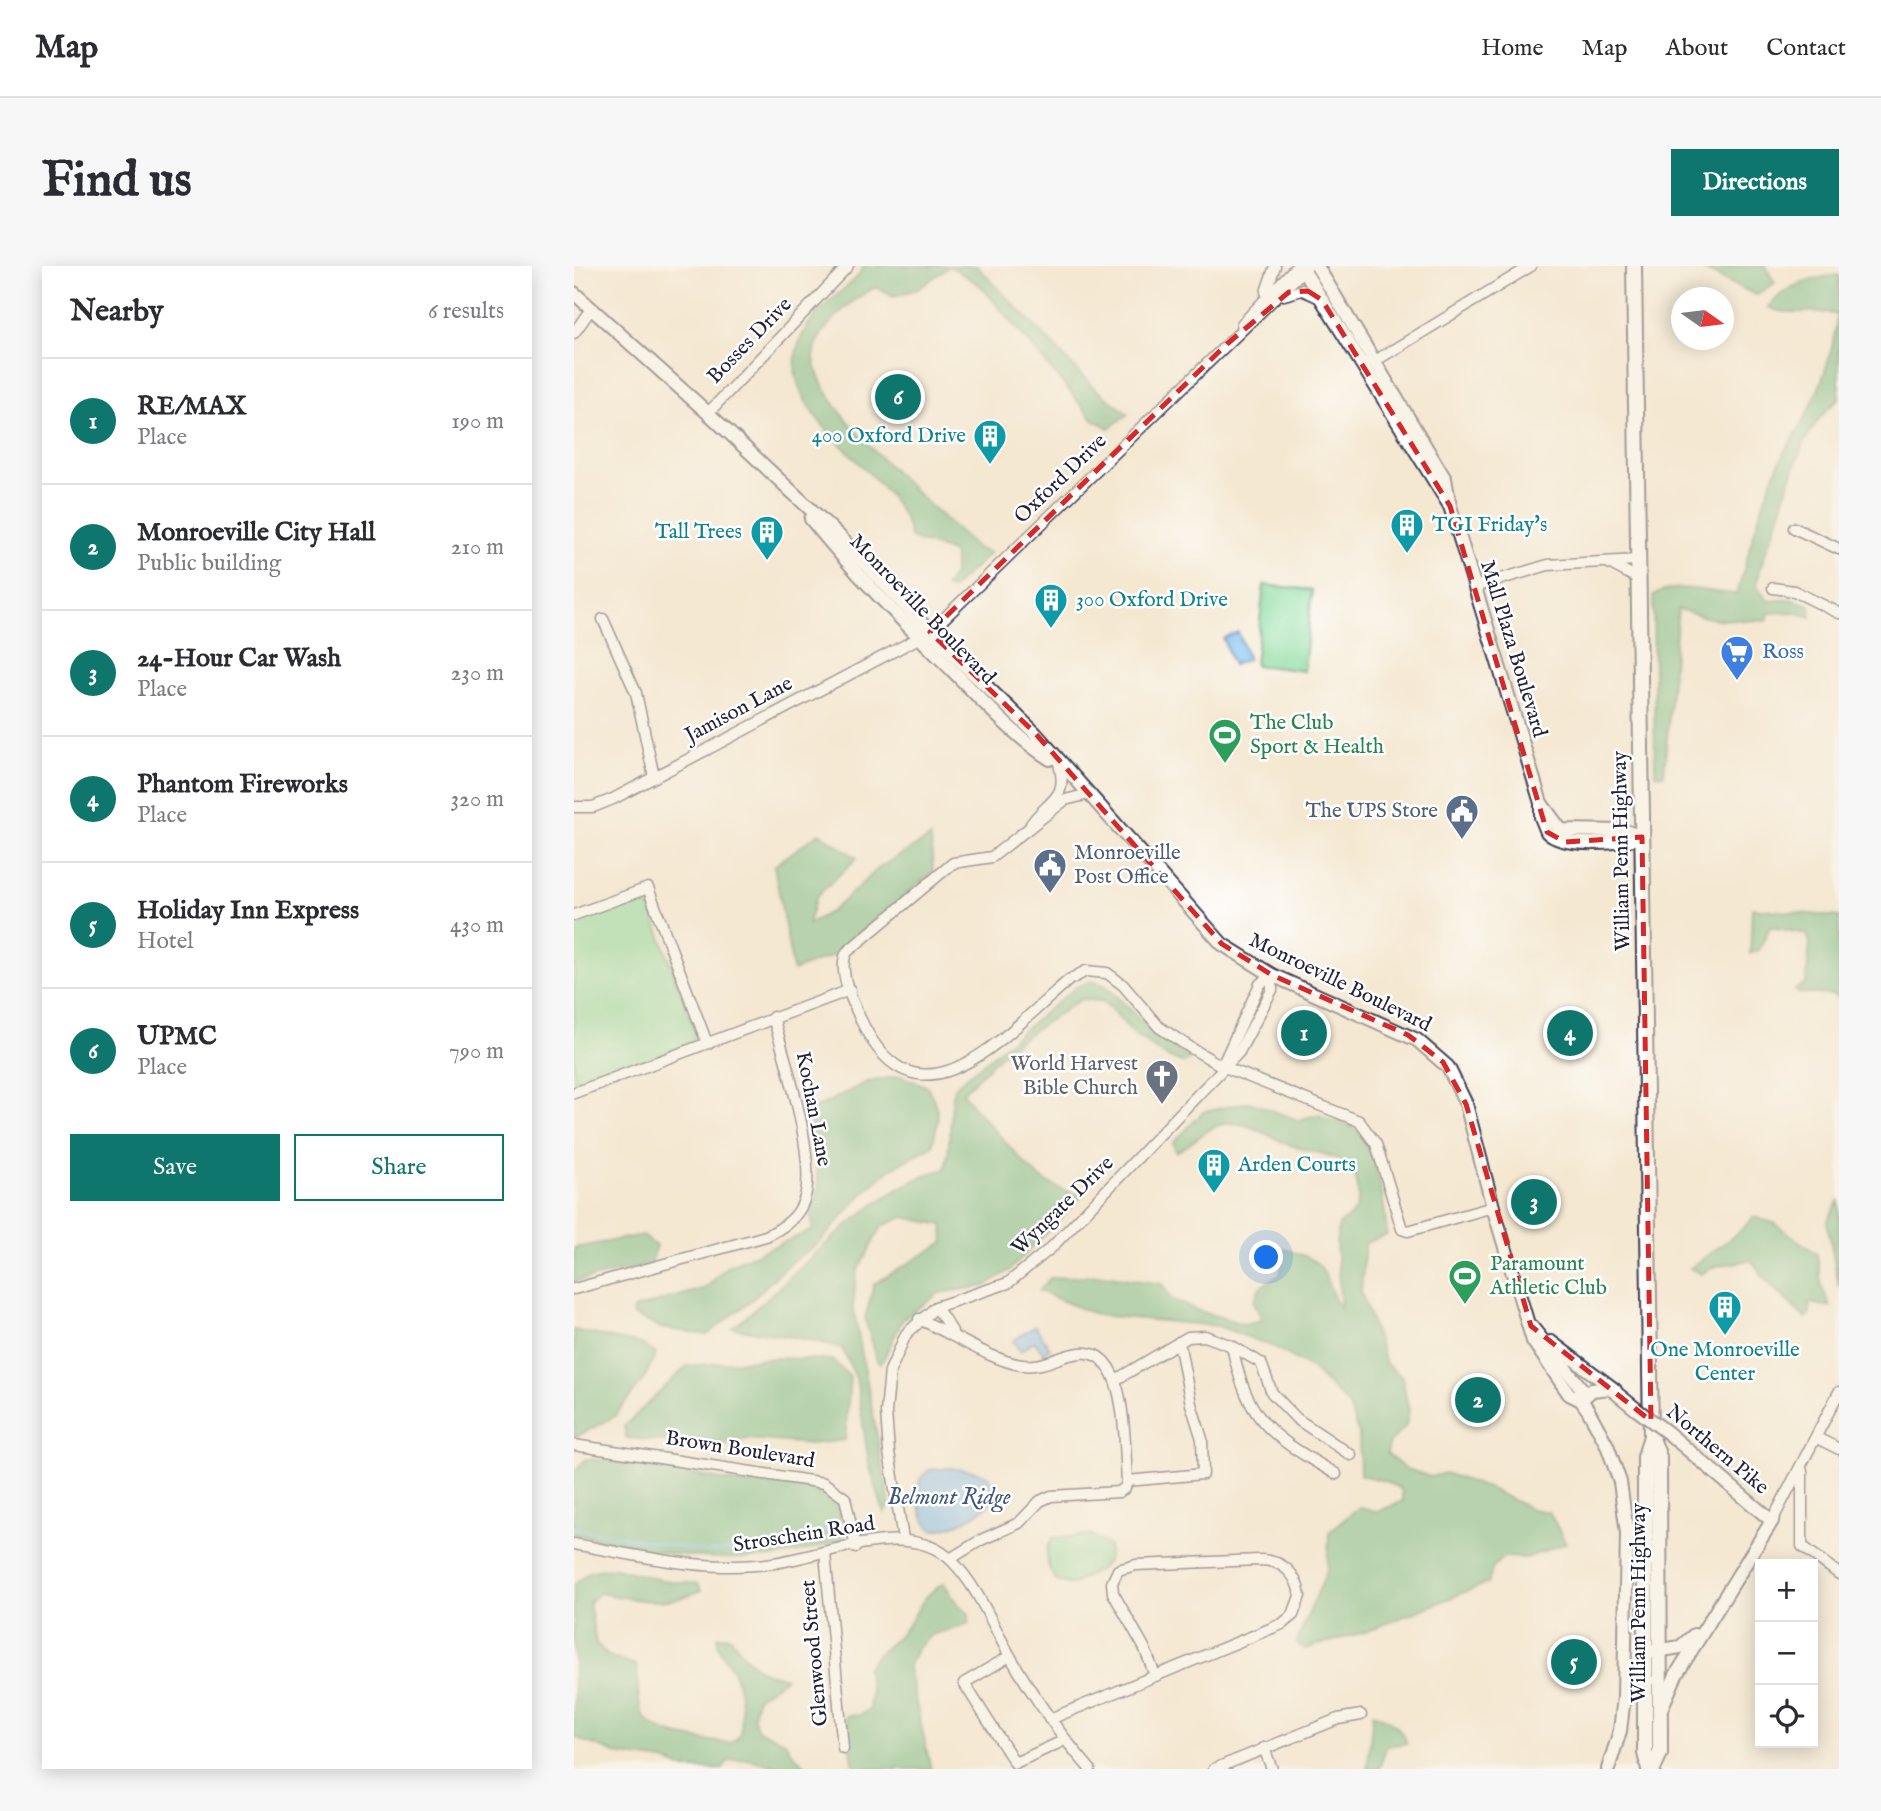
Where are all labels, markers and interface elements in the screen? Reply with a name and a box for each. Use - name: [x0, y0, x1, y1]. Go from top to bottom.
- text: Map: [35, 27, 98, 69]
- text: Home: [1481, 33, 1544, 64]
- text: Map: [1582, 33, 1628, 64]
- text: About: [1666, 33, 1728, 64]
- text: Contact: [1766, 33, 1846, 64]
- button: Directions: [1671, 149, 1839, 216]
- text: Find us: [42, 151, 192, 213]
- north arrow: [1671, 287, 1734, 350]
- street label: Bosses Drive: [702, 292, 798, 390]
- text: Nearby: [70, 293, 163, 331]
- text: 6 results: [428, 297, 504, 326]
- pin: 6: [875, 371, 921, 423]
- text: RE/MAX: [137, 390, 247, 423]
- text: 1: [89, 407, 97, 436]
- text: 190 m: [451, 407, 504, 436]
- building icon: 400 Oxford Drive: [971, 417, 1009, 466]
- text: Place: [137, 423, 187, 452]
- place label: 400 Oxford Drive: [812, 423, 966, 450]
- street label: Oxford Drive: [1009, 428, 1113, 530]
- building icon: TGI Friday's: [1388, 506, 1426, 555]
- place label: TGI Friday's: [1432, 512, 1547, 539]
- building icon: Tall Trees: [748, 513, 786, 562]
- text: Monroeville City Hall: [137, 516, 375, 549]
- place label: Tall Trees: [655, 519, 742, 546]
- street label: Monroeville Boulevard: [843, 529, 1002, 692]
- text: 2: [88, 533, 98, 562]
- text: 210 m: [451, 533, 504, 562]
- text: Public building: [137, 549, 281, 578]
- street label: Mall Plaza Boulevard: [1473, 557, 1553, 742]
- building icon: 300 Oxford Drive: [1032, 581, 1070, 630]
- place label: 300 Oxford Drive: [1076, 587, 1228, 614]
- supermarket icon: Ross: [1718, 633, 1756, 682]
- place label: Ross: [1762, 639, 1804, 666]
- text: 24-Hour Car Wash: [137, 642, 341, 675]
- text: 3: [89, 659, 97, 688]
- text: 230 m: [451, 659, 504, 688]
- street label: Jamison Lane: [679, 670, 798, 751]
- text: Place: [137, 675, 187, 704]
- place label: The Club Sport & Health: [1250, 710, 1384, 761]
- sports icon: The Club Sport & Health: [1206, 716, 1244, 765]
- street label: William Penn Highway: [1607, 750, 1637, 951]
- text: Phantom Fireworks: [137, 768, 348, 801]
- text: 4: [87, 785, 99, 814]
- text: 320 m: [451, 785, 504, 814]
- public building icon: The UPS Store: [1443, 792, 1481, 841]
- place label: The UPS Store: [1305, 798, 1438, 825]
- text: Place: [137, 801, 187, 830]
- place label: Monroeville Post Office: [1074, 840, 1181, 891]
- public building icon: Monroeville Post Office: [1031, 846, 1069, 895]
- text: Holiday Inn Express: [137, 894, 359, 927]
- text: 5: [89, 911, 97, 940]
- text: 430 m: [450, 911, 504, 940]
- text: Hotel: [137, 927, 194, 956]
- street label: Monroeville Boulevard: [1244, 927, 1436, 1039]
- pin: 1: [1281, 1007, 1327, 1059]
- pin: 4: [1547, 1007, 1593, 1059]
- text: UPMC: [137, 1020, 217, 1053]
- text: 6: [88, 1037, 98, 1066]
- text: 790 m: [449, 1037, 504, 1066]
- street label: Kochan Lane: [789, 1049, 837, 1169]
- place label: World Harvest Bible Church: [1010, 1051, 1138, 1102]
- text: Place: [137, 1053, 187, 1082]
- church icon: World Harvest Bible Church: [1143, 1057, 1181, 1106]
- button: Save: [70, 1134, 280, 1201]
- button: Share: [294, 1134, 504, 1201]
- building icon: Arden Courts: [1195, 1146, 1233, 1195]
- street label: Wyngate Drive: [1006, 1150, 1120, 1262]
- place label: Arden Courts: [1237, 1152, 1356, 1179]
- pin: 3: [1511, 1176, 1557, 1228]
- your location: [1249, 1240, 1283, 1274]
- place label: Paramount Athletic Club: [1489, 1251, 1607, 1302]
- sports icon: Paramount Athletic Club: [1446, 1257, 1484, 1306]
- building icon: One Monroeville Center: [1706, 1288, 1744, 1337]
- place label: One Monroeville Center: [1650, 1337, 1800, 1388]
- pin: 2: [1455, 1374, 1501, 1426]
- street label: Northern Pike: [1660, 1399, 1774, 1501]
- street label: Brown Boulevard: [663, 1425, 817, 1475]
- water label: Belmont Ridge: [887, 1483, 1011, 1513]
- street label: William Penn Highway: [1626, 1502, 1653, 1703]
- street label: Stroschein Road: [731, 1510, 878, 1560]
- map controls: [1755, 1559, 1818, 1748]
- button: +: [1755, 1559, 1818, 1622]
- street label: Glenwood Street: [795, 1579, 835, 1727]
- button: −: [1755, 1622, 1818, 1685]
- pin: 5: [1551, 1636, 1597, 1688]
- button: locate: [1755, 1685, 1818, 1748]

